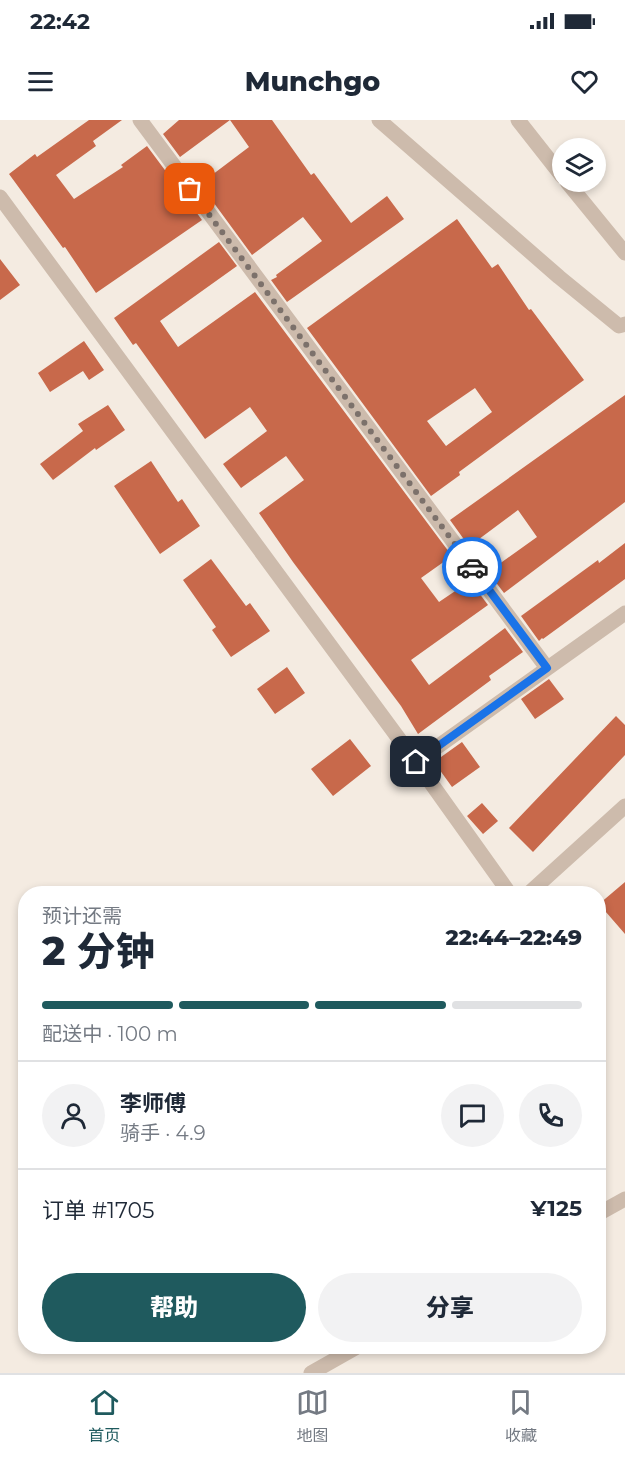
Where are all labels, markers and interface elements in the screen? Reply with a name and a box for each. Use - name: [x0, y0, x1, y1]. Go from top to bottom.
- text: 22:42: [30, 8, 90, 35]
- icon: menu: [24, 65, 57, 98]
- text: Munchgo: [245, 65, 380, 98]
- icon: heart: [568, 65, 601, 98]
- map controls: [552, 138, 606, 192]
- button: layers: [552, 138, 606, 192]
- pin: [164, 163, 215, 214]
- icon: bag: [173, 172, 206, 205]
- courier: [442, 537, 502, 597]
- icon: car: [456, 551, 489, 584]
- pin: [390, 736, 441, 787]
- icon: home: [399, 745, 432, 778]
- text: 预计还需: [42, 904, 122, 928]
- text: 22:44–22:49: [446, 924, 582, 951]
- text: 2 分钟: [42, 927, 155, 975]
- text: 配送中 · 100 m: [42, 1022, 178, 1046]
- button: person: [42, 1084, 105, 1147]
- button: chat: [441, 1084, 504, 1147]
- button: phone: [519, 1084, 582, 1147]
- text: 李师傅: [120, 1090, 186, 1117]
- text: 骑手 · 4.9: [120, 1121, 206, 1145]
- text: ¥125: [530, 1195, 582, 1222]
- text: 订单 #1705: [42, 1197, 155, 1224]
- button: 帮助: [42, 1273, 306, 1342]
- button: 分享: [318, 1273, 582, 1342]
- tab: 首页: [88, 1386, 121, 1446]
- tab: 地图: [296, 1386, 329, 1446]
- tab: 收藏: [504, 1386, 537, 1446]

